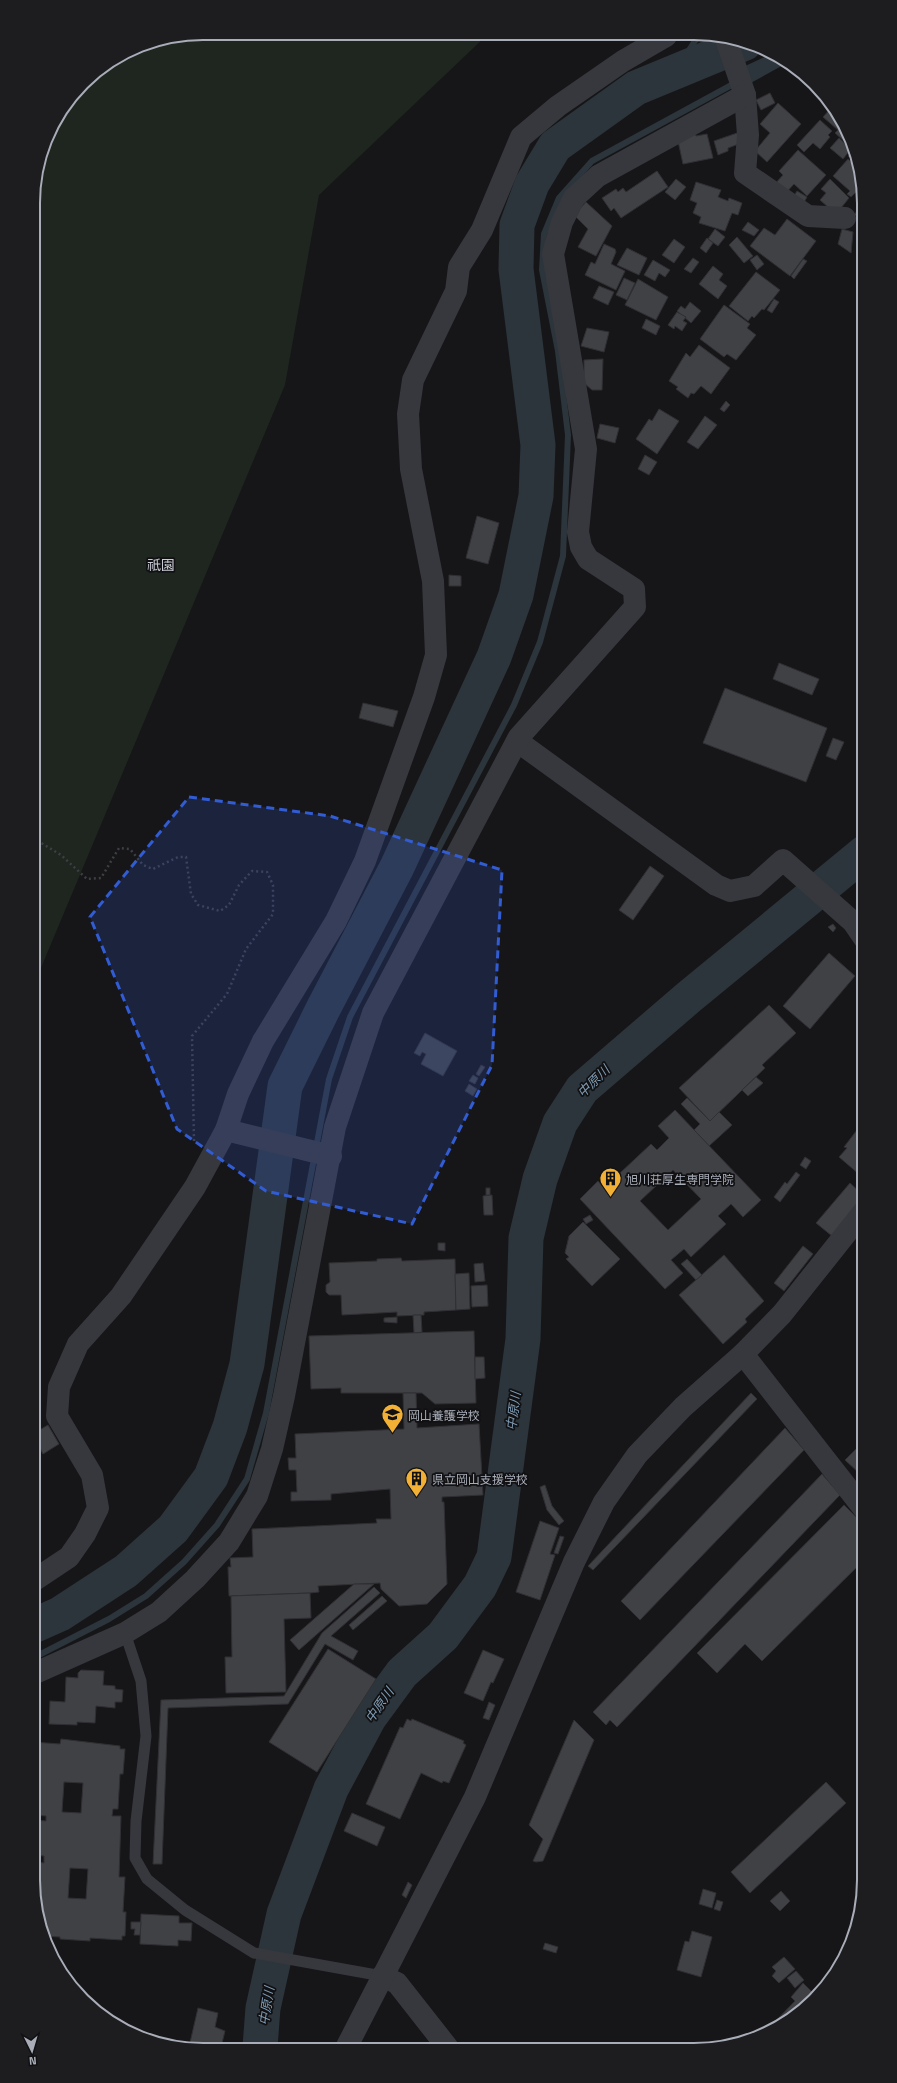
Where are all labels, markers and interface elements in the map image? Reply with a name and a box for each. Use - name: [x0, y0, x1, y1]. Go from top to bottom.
- district label: 祇園: [147, 554, 175, 575]
- water label: 中原川: [572, 1059, 615, 1102]
- building icon: 旭川荘厚生専門学院: [598, 1166, 624, 1199]
- place label: 旭川荘厚生専門学院: [626, 1170, 734, 1189]
- water label: 中原川: [501, 1388, 526, 1432]
- school or university icon: 岡山養護学校: [379, 1402, 405, 1435]
- place label: 岡山養護学校: [408, 1406, 480, 1425]
- building icon: 県立岡山支援学校: [403, 1466, 429, 1499]
- place label: 県立岡山支援学校: [432, 1470, 528, 1489]
- water label: 中原川: [360, 1682, 400, 1727]
- water label: 中原川: [253, 1983, 279, 2027]
- north arrow: [12, 2031, 52, 2071]
- text: N: [28, 2053, 37, 2069]

